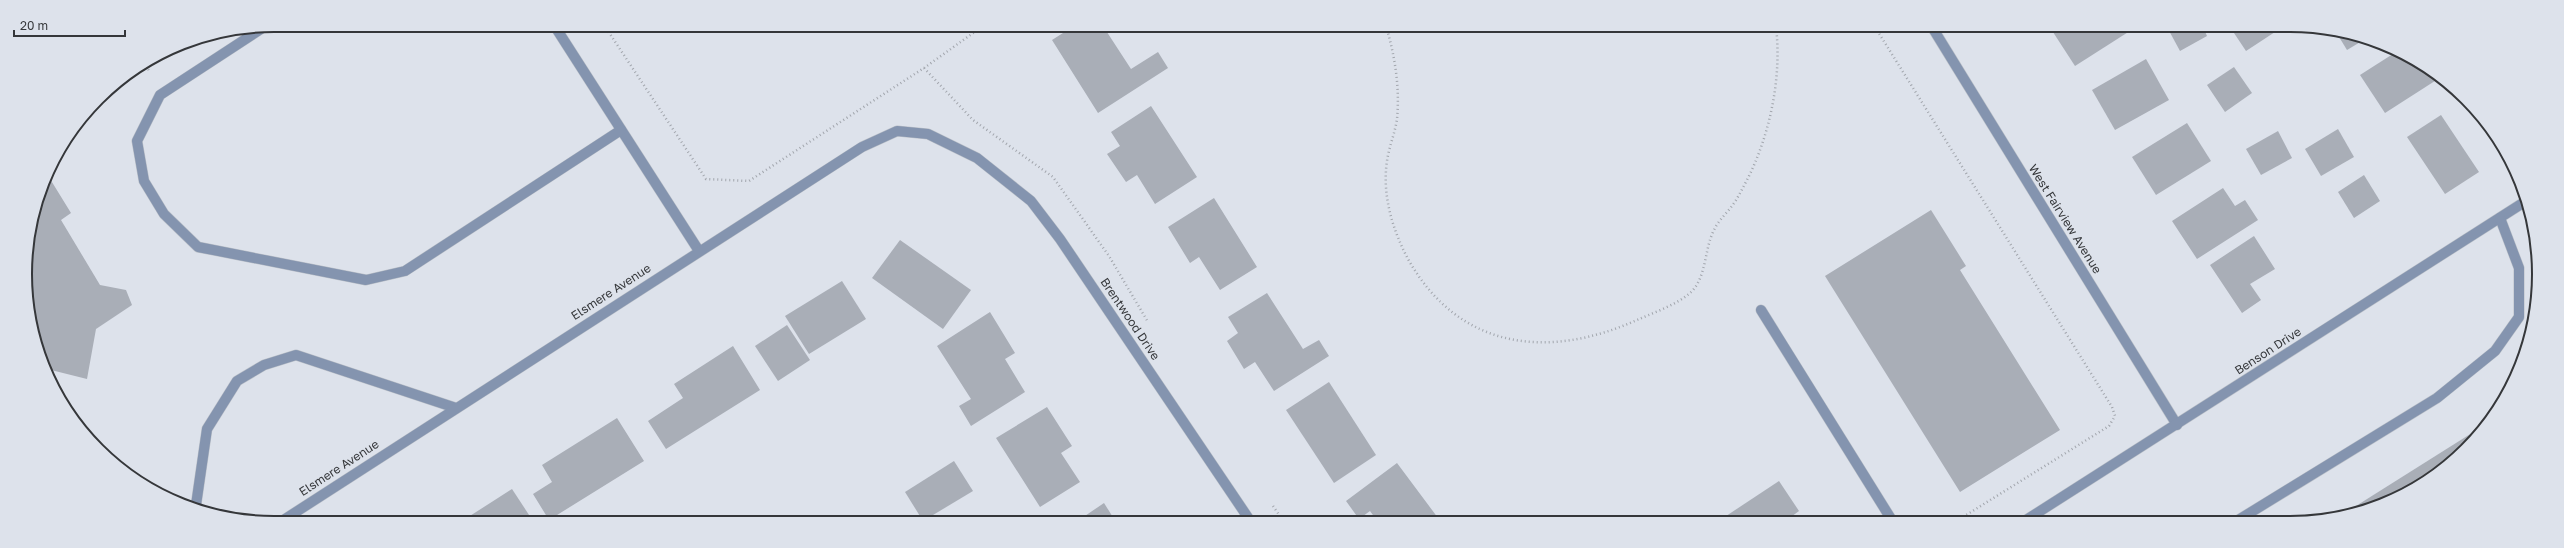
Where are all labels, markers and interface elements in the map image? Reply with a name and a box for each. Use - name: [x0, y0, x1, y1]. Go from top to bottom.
- scale bar: [14, 12, 125, 38]
- text: 20 m: [20, 18, 48, 33]
- street label: West Fairview Avenue: [2026, 161, 2105, 276]
- street label: Elsmere Avenue: [568, 260, 653, 323]
- street label: Brentwood Drive: [1097, 275, 1163, 363]
- street label: Benson Drive: [2232, 324, 2304, 378]
- street label: Elsmere Avenue: [296, 436, 381, 499]

